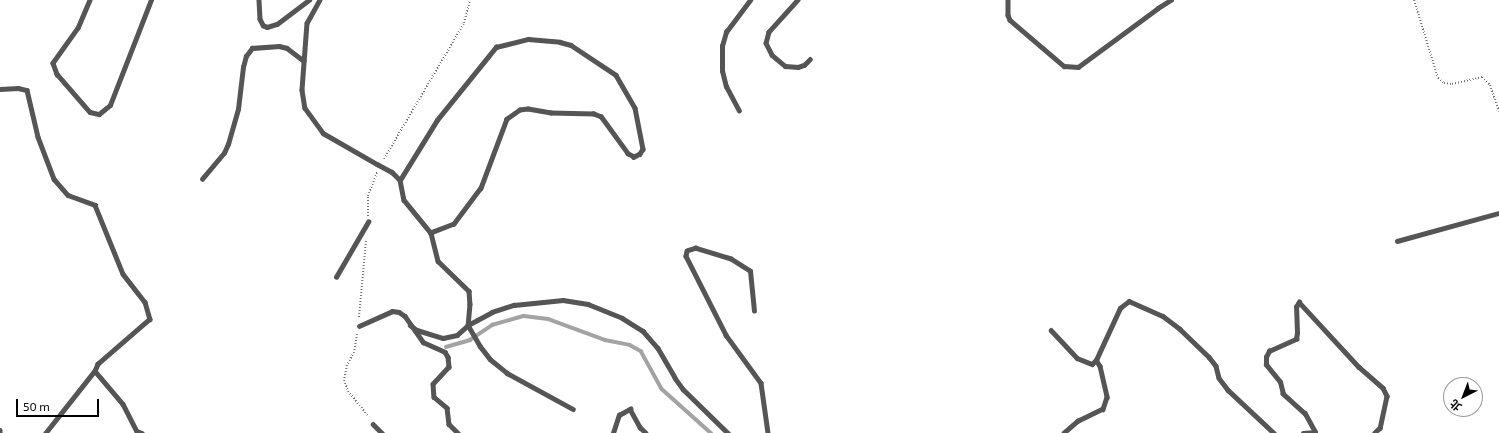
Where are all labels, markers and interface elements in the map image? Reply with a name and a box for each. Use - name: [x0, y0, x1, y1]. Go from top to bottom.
- north arrow: [1443, 377, 1483, 417]
- scale bar: [18, 391, 101, 417]
- text: 北: [1447, 397, 1464, 414]
- text: 50 m: [23, 399, 50, 413]

